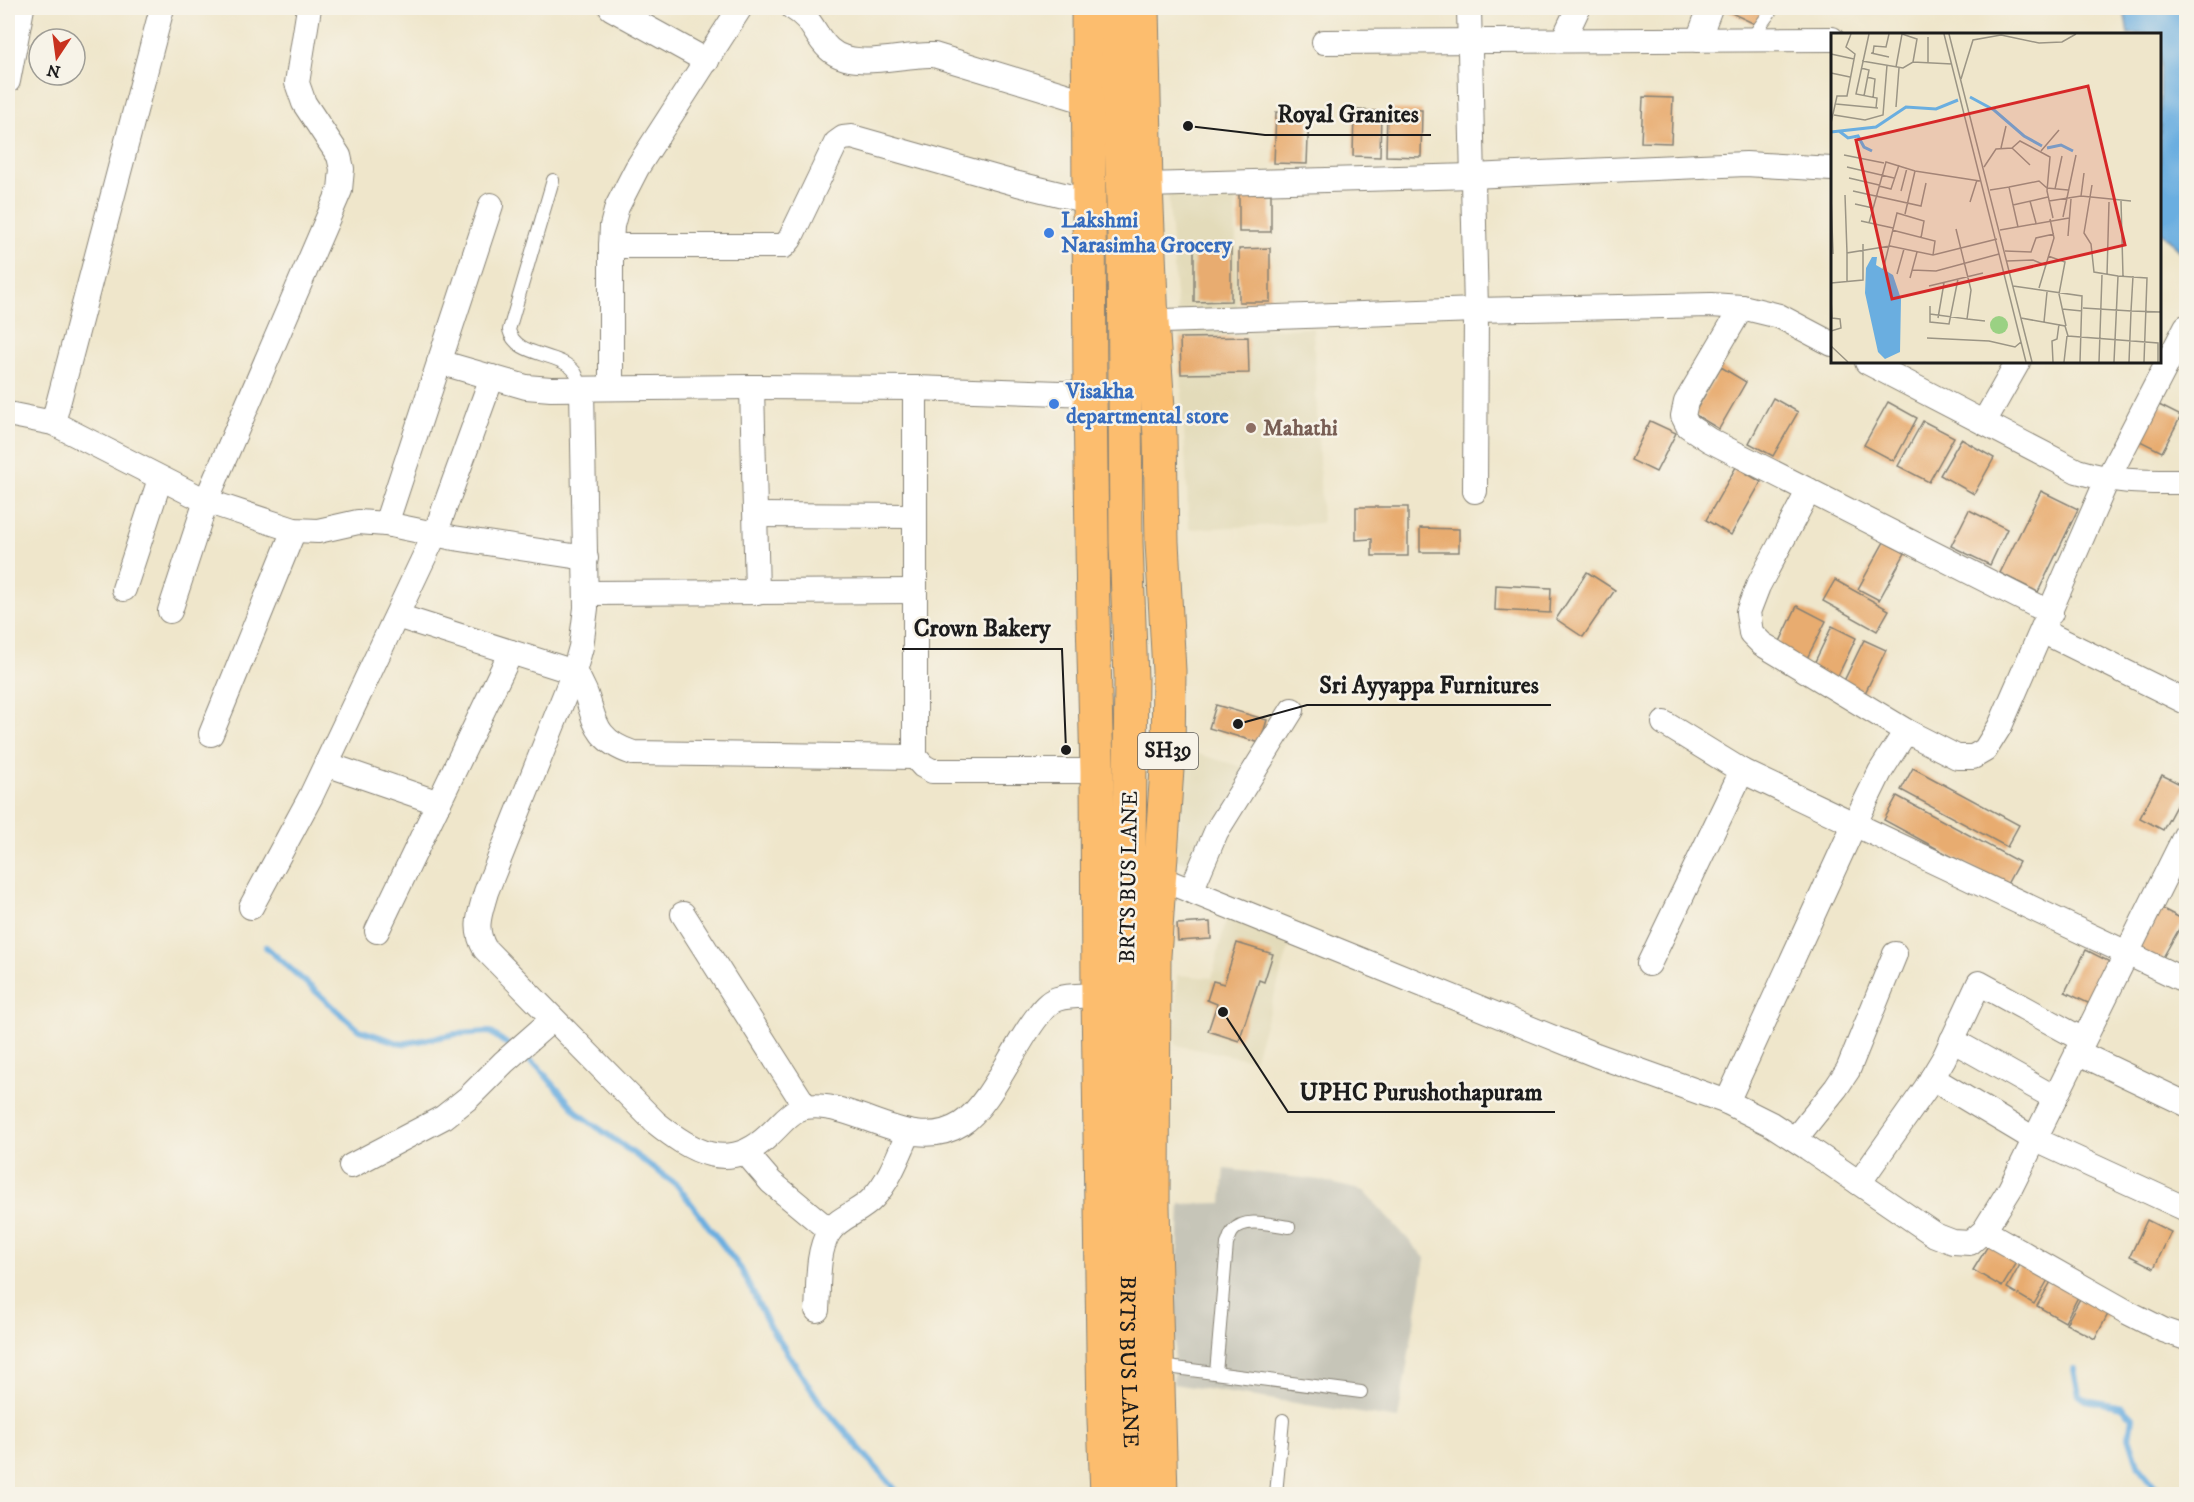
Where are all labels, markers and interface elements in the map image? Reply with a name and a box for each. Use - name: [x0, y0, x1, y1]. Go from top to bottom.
- north arrow: [27, 27, 87, 87]
- inset map: [1831, 33, 2161, 363]
- text: N: [45, 59, 63, 82]
- callout: Royal Granites: [1265, 93, 1431, 135]
- text: Royal Granites: [1277, 100, 1419, 130]
- place label: Lakshmi Narasimha Grocery: [1061, 207, 1233, 259]
- marker: Lakshmi Narasimha Grocery: [1042, 226, 1056, 240]
- place label: Visakha departmental store: [1065, 378, 1229, 430]
- marker: Visakha departmental store: [1047, 397, 1061, 411]
- place label: Mahathi: [1263, 415, 1338, 442]
- marker: Mahathi: [1244, 421, 1258, 435]
- callout: Crown Bakery: [902, 607, 1062, 649]
- text: Crown Bakery: [914, 614, 1051, 644]
- callout: Sri Ayyappa Furnitures: [1307, 663, 1551, 705]
- text: Sri Ayyappa Furnitures: [1319, 671, 1539, 701]
- road number: SH39: [1138, 733, 1198, 769]
- street label: BRTS BUS LANE: [1114, 791, 1144, 963]
- callout: UPHC Purushothapuram: [1288, 1070, 1555, 1112]
- text: UPHC Purushothapuram: [1299, 1078, 1543, 1108]
- street label: BRTS BUS LANE: [1113, 1275, 1145, 1448]

